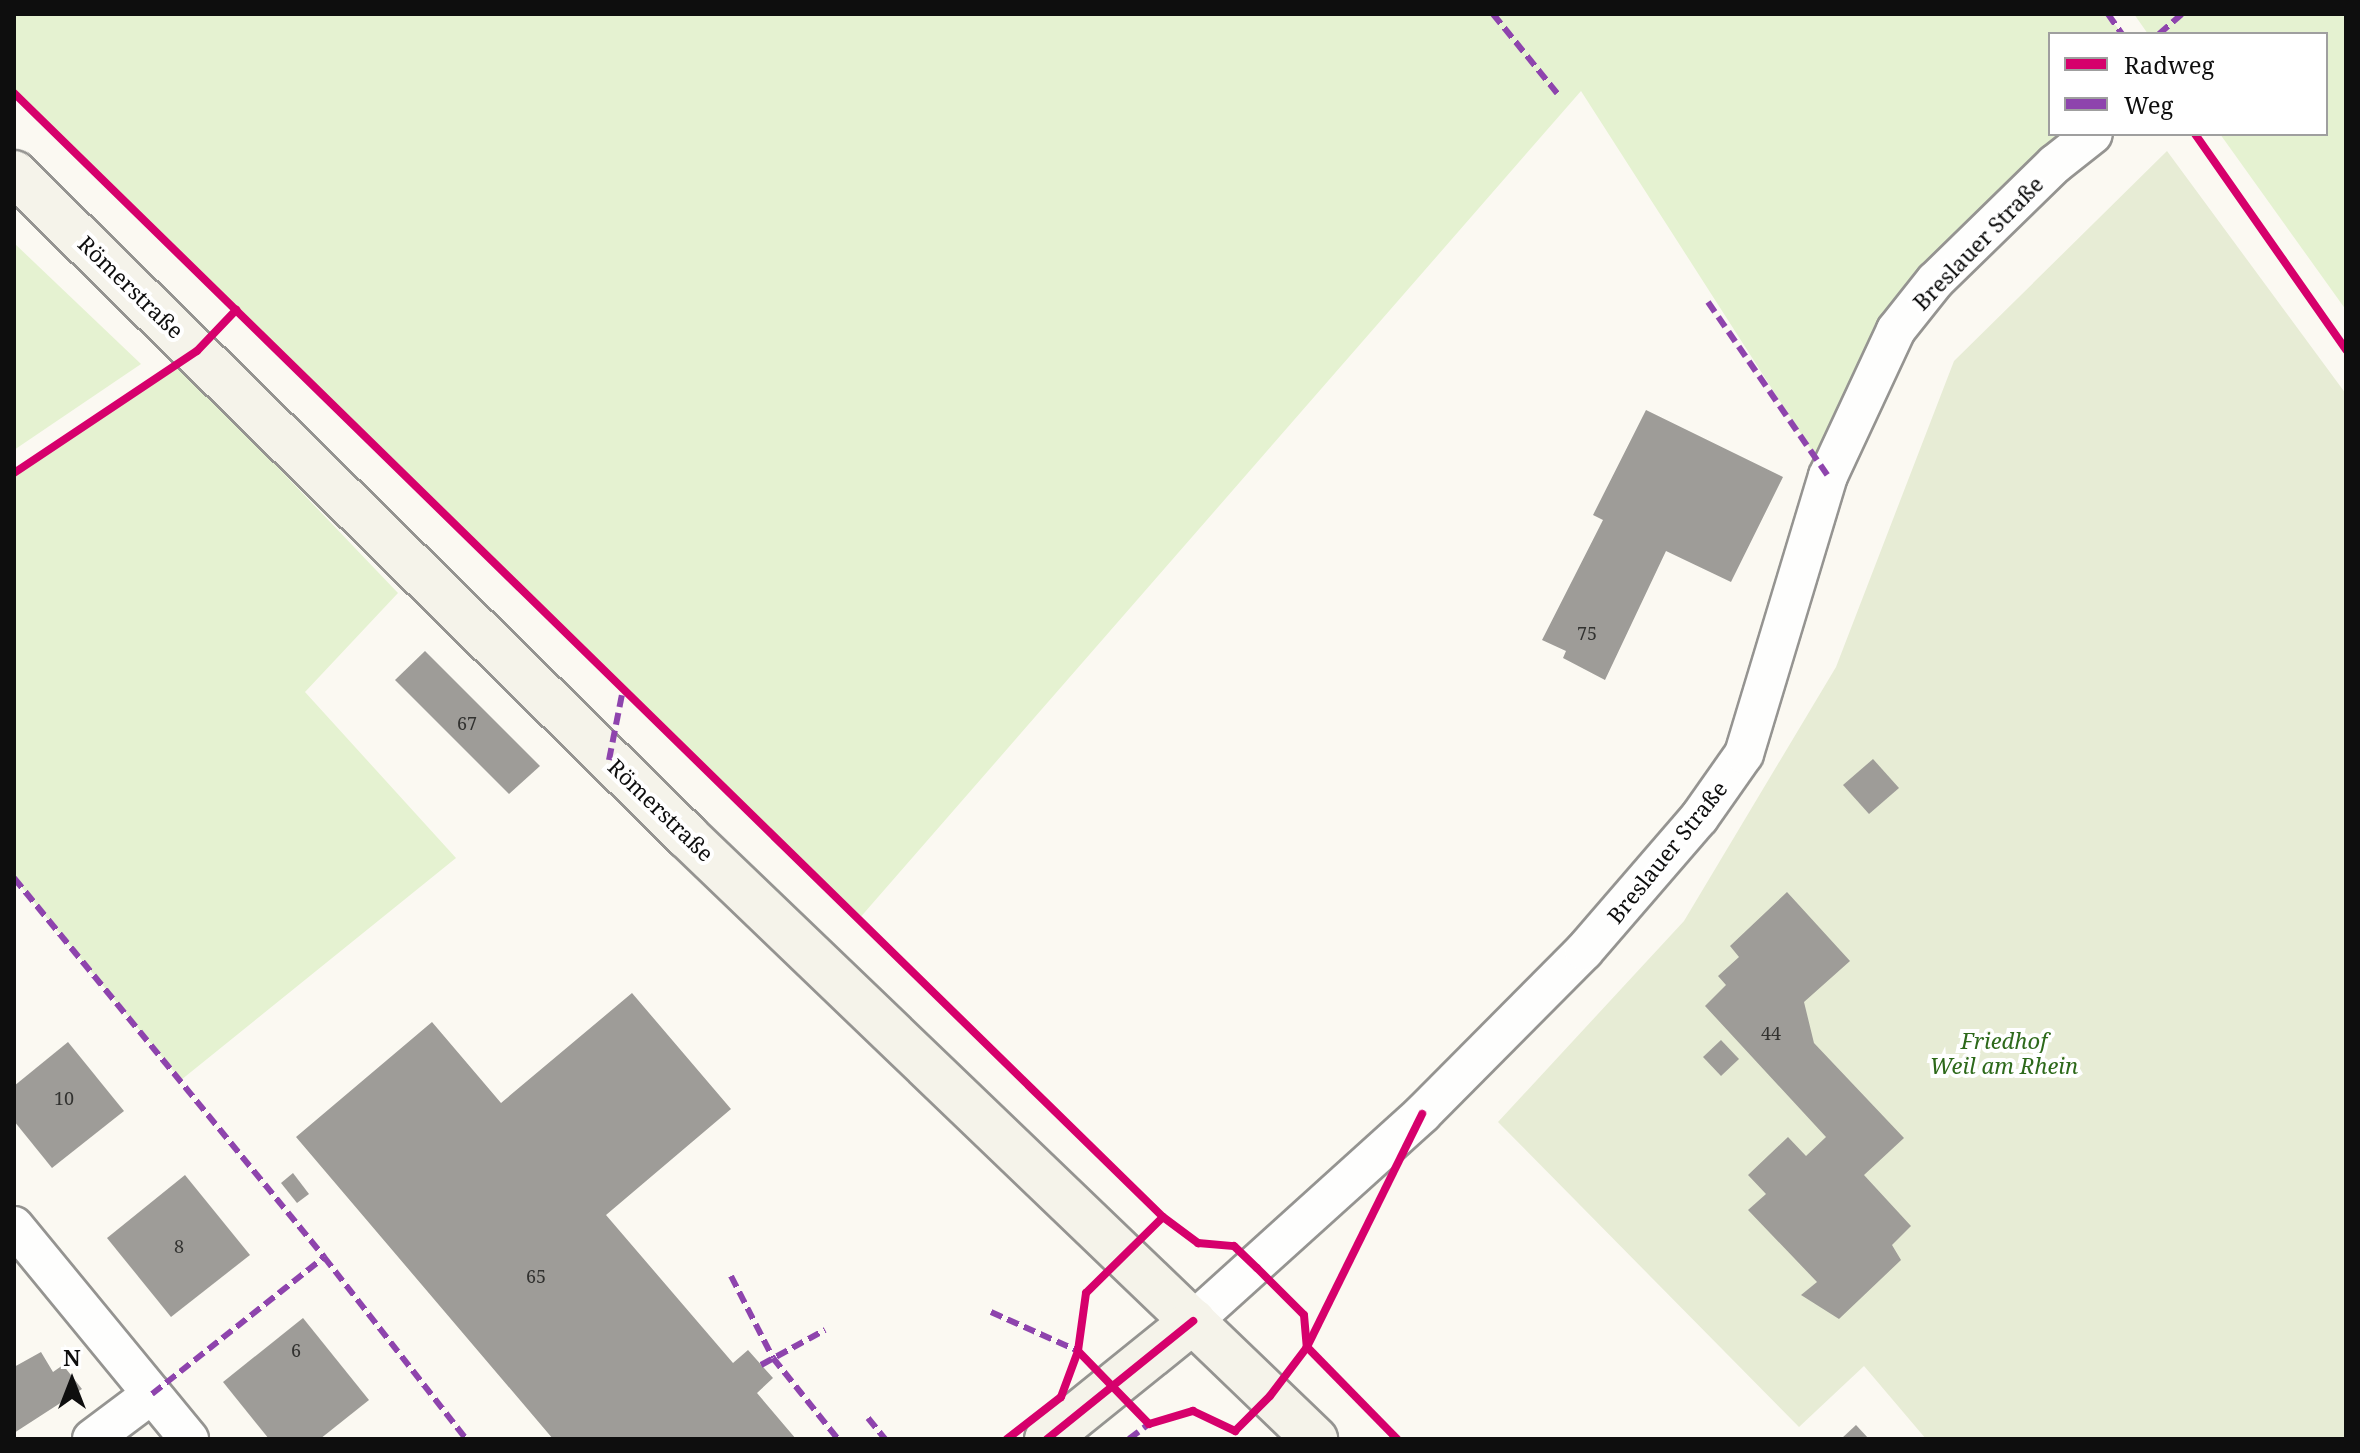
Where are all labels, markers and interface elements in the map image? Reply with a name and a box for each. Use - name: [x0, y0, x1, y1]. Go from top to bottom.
- legend: [2048, 32, 2328, 136]
- text: Radweg: [2124, 48, 2214, 81]
- text: Weg: [2124, 88, 2173, 121]
- street label: Breslauer Straße: [1908, 171, 2048, 315]
- street label: Römerstraße: [73, 230, 189, 344]
- house number: 75: [1577, 622, 1597, 644]
- house number: 67: [457, 712, 477, 734]
- street label: Römerstraße: [603, 753, 719, 867]
- street label: Breslauer Straße: [1602, 776, 1732, 928]
- house number: 44: [1761, 1022, 1781, 1044]
- park label: Friedhof Weil am Rhein: [1930, 1027, 2078, 1078]
- house number: 10: [54, 1087, 74, 1109]
- house number: 8: [174, 1235, 184, 1257]
- house number: 65: [526, 1265, 546, 1287]
- house number: 6: [291, 1339, 301, 1361]
- north arrow: [32, 1341, 112, 1421]
- text: N: [63, 1342, 81, 1372]

